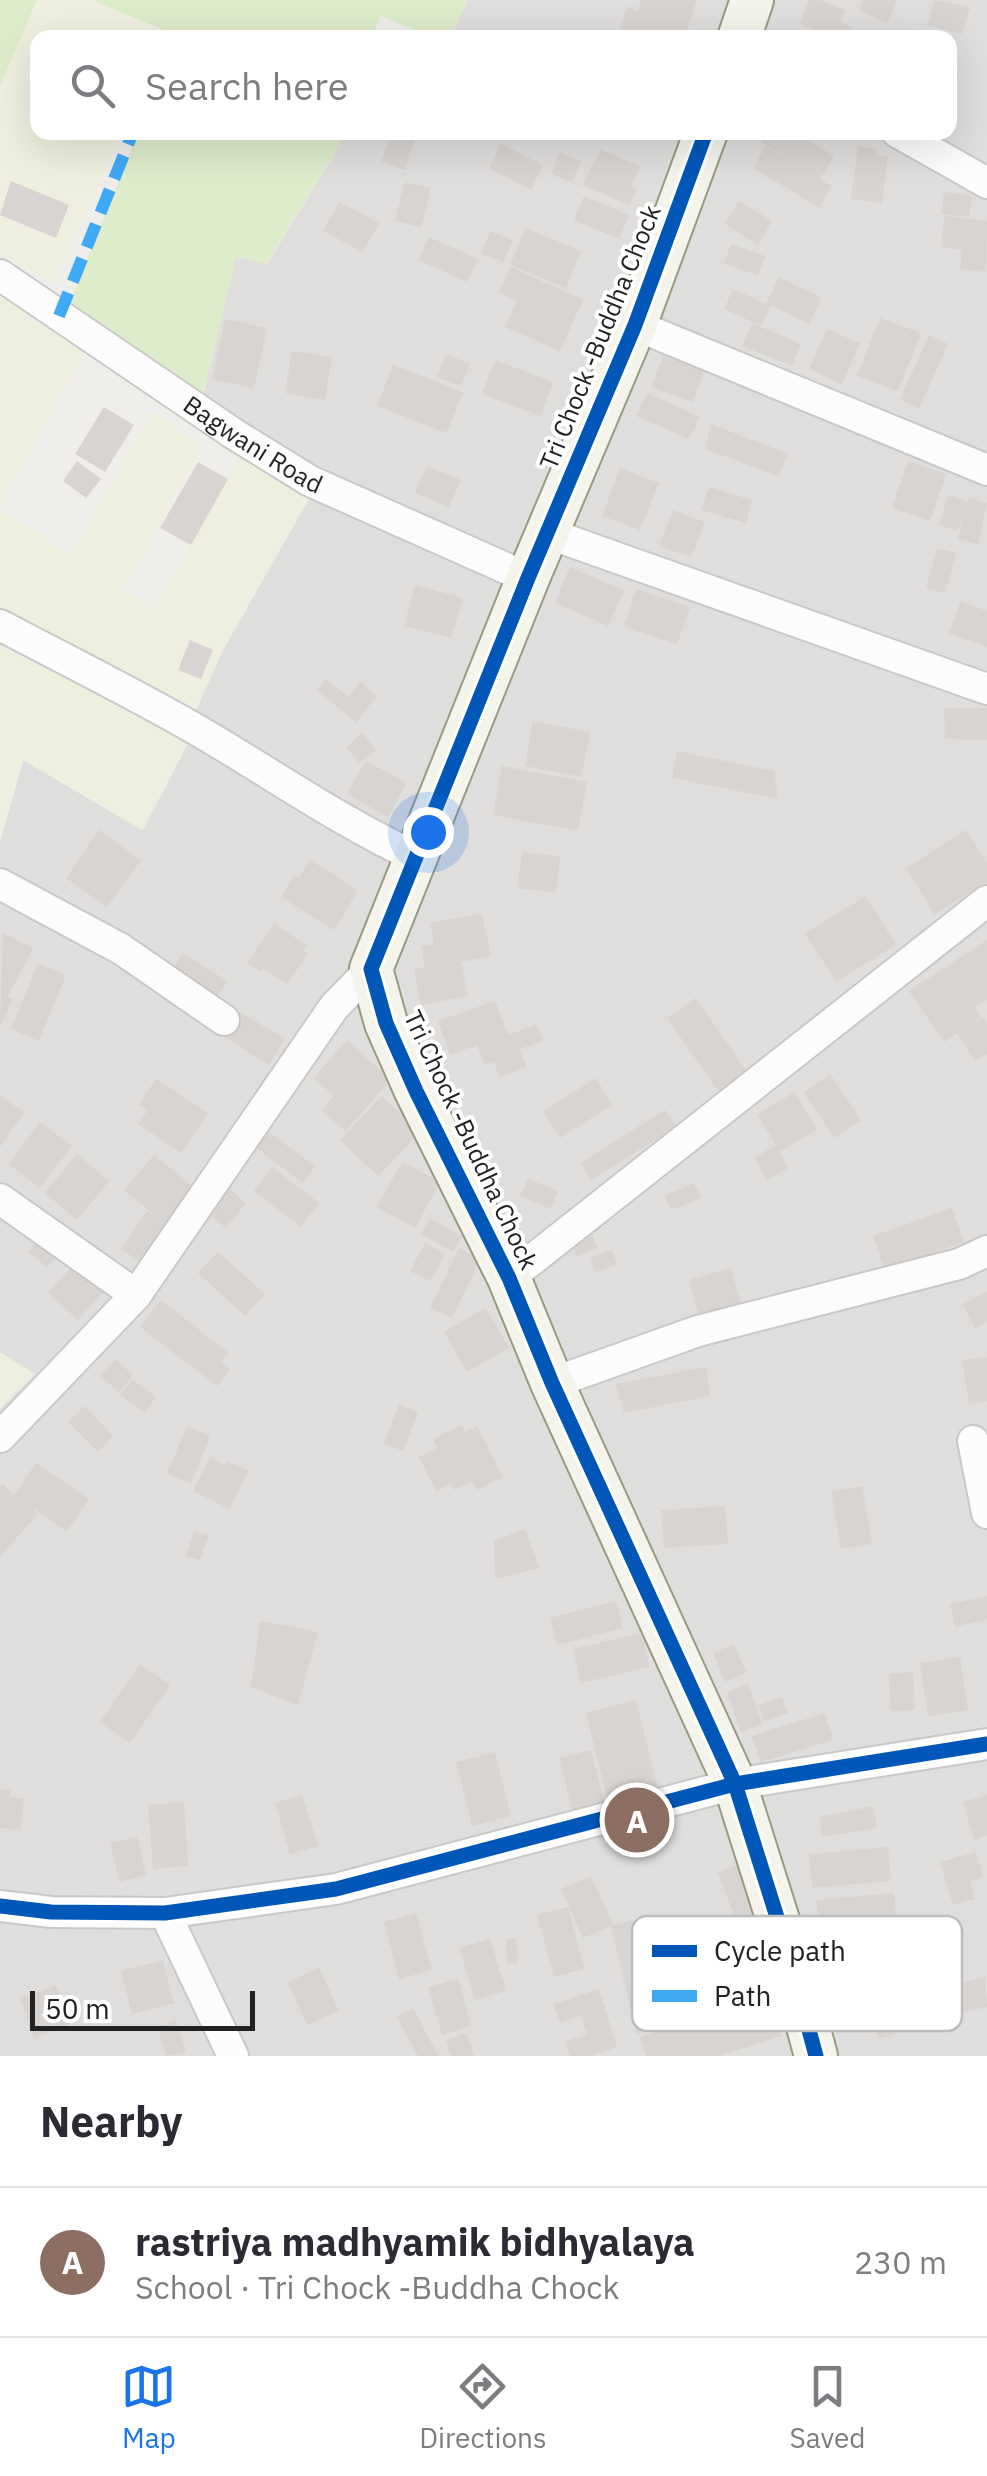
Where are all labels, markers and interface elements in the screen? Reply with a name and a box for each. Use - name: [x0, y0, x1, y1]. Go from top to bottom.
- search box: [30, 30, 957, 140]
- icon: search: [65, 58, 120, 113]
- text: Search here: [145, 61, 349, 110]
- street label: Tri Chock -Buddha Chock: [531, 200, 668, 474]
- street label: Bagwani Road: [177, 388, 328, 501]
- your location: [403, 807, 454, 858]
- street label: Tri Chock -Buddha Chock: [397, 1005, 546, 1275]
- pin: A: [604, 1782, 670, 1858]
- legend: [632, 1916, 962, 2031]
- text: Cycle path: [714, 1932, 846, 1969]
- text: Path: [714, 1977, 771, 2014]
- scale bar: [30, 1986, 255, 2030]
- text: 50 m: [45, 1990, 110, 2027]
- text: Nearby: [40, 2094, 182, 2149]
- text: rastriya madhyamik bidhyalaya: [135, 2217, 695, 2266]
- text: A: [62, 2241, 83, 2283]
- text: 230 m: [854, 2241, 947, 2283]
- text: School · Tri Chock -Buddha Chock: [135, 2266, 619, 2308]
- tab: Map: [121, 2359, 176, 2456]
- tab: Directions: [419, 2359, 547, 2456]
- tab: Saved: [789, 2359, 866, 2456]

